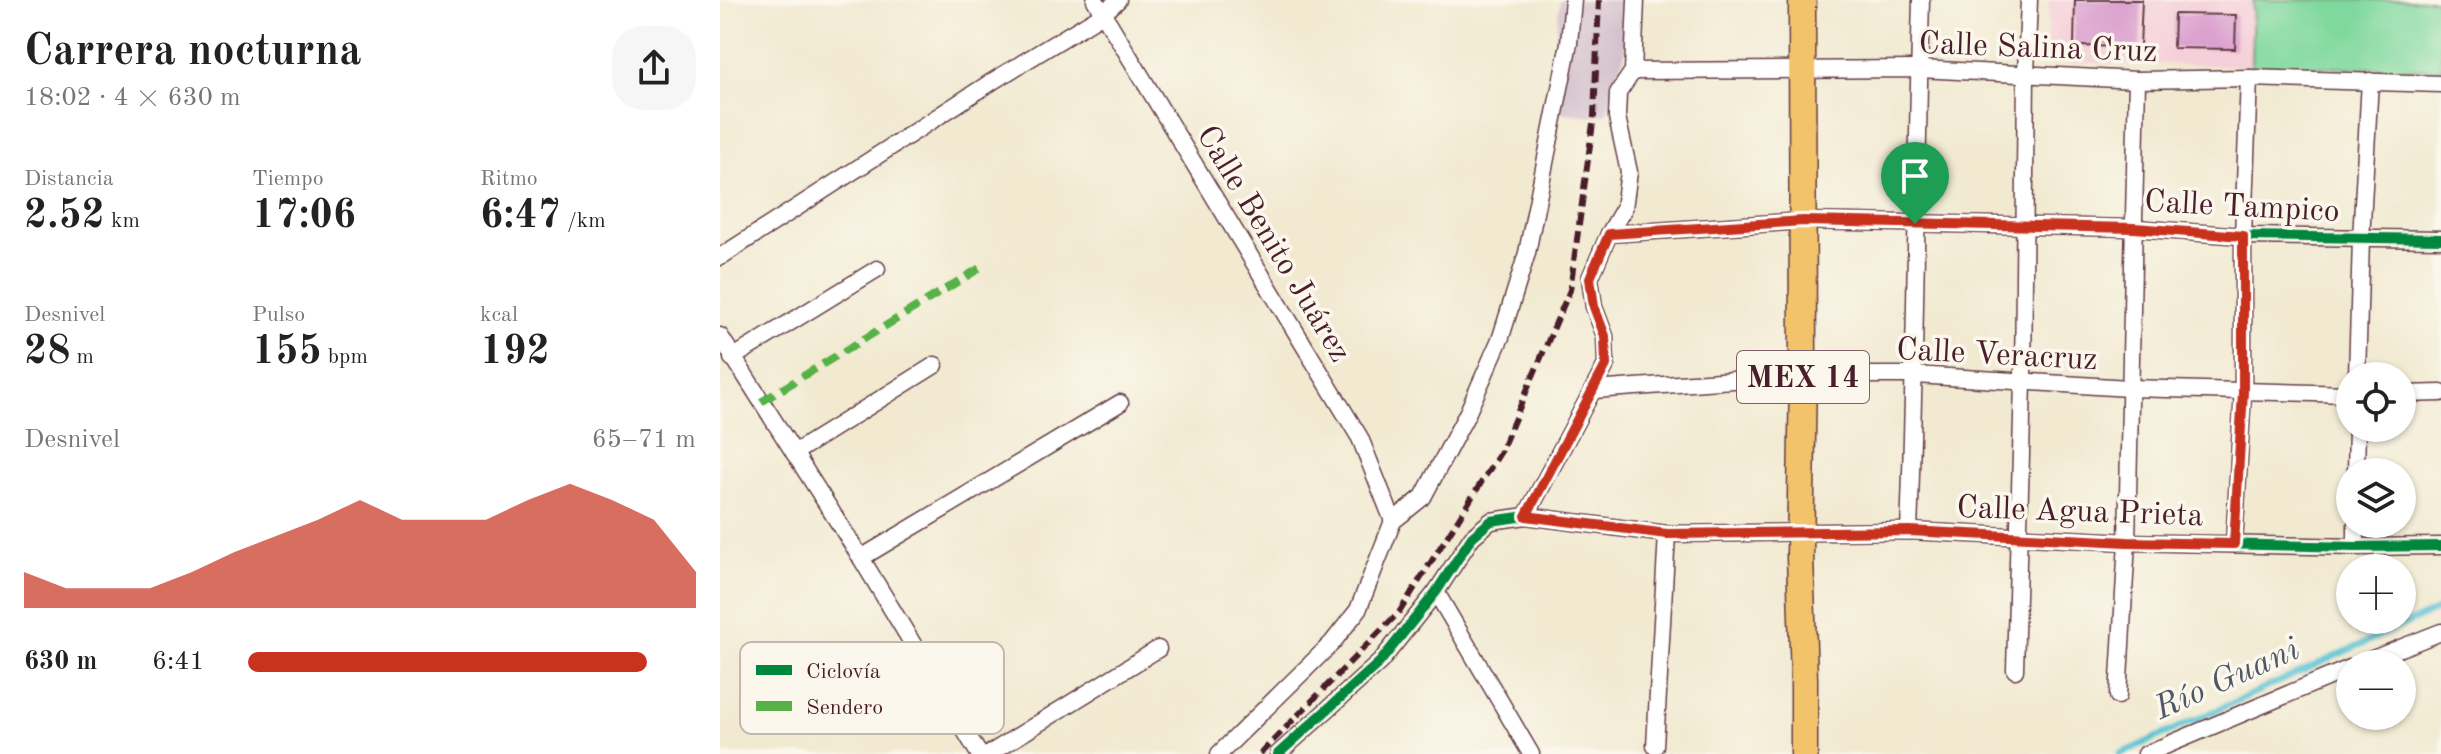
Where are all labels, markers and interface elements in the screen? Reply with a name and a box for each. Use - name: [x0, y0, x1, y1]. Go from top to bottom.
- button: share: [612, 26, 696, 110]
- street label: Calle Salina Cruz: [1918, 29, 2158, 69]
- text: Carrera nocturna: [24, 30, 361, 74]
- text: 18:02 · 4 × 630 m: [24, 85, 241, 111]
- street label: Calle Benito Juárez: [1189, 121, 1355, 368]
- pin: [1881, 142, 1949, 224]
- icon: arrive: [1893, 154, 1937, 198]
- text: Distancia: [24, 168, 114, 190]
- text: Tiempo: [252, 168, 324, 190]
- text: Ritmo: [480, 168, 538, 190]
- street label: Calle Tampico: [2143, 187, 2340, 229]
- text: 2.52: [24, 197, 105, 237]
- text: 17:06: [252, 197, 356, 237]
- text: 6:47: [480, 197, 561, 237]
- text: km: [105, 210, 140, 232]
- text: /km: [561, 210, 606, 232]
- text: Desnivel: [24, 304, 105, 326]
- text: Pulso: [252, 304, 305, 326]
- text: kcal: [480, 304, 518, 326]
- text: 28: [24, 333, 70, 373]
- text: 155: [252, 333, 322, 373]
- text: 192: [480, 333, 550, 373]
- street label: Calle Veracruz: [1895, 335, 2098, 377]
- text: m: [70, 346, 94, 368]
- text: bpm: [322, 346, 368, 368]
- road number: MEX 14: [1737, 351, 1869, 403]
- map controls: [2336, 362, 2416, 730]
- button: locate: [2336, 362, 2416, 442]
- text: Desnivel: [24, 427, 120, 453]
- text: 65–71 m: [592, 427, 696, 453]
- button: layers: [2336, 458, 2416, 538]
- street label: Calle Agua Prieta: [1956, 493, 2204, 533]
- button: +: [2336, 554, 2416, 634]
- water label: Río Guani: [2149, 633, 2305, 727]
- legend: [740, 642, 1004, 734]
- text: 630 m: [24, 649, 97, 675]
- text: 6:41: [152, 649, 205, 675]
- button: −: [2336, 650, 2416, 730]
- text: Ciclovía: [806, 661, 881, 683]
- text: Sendero: [806, 697, 883, 719]

